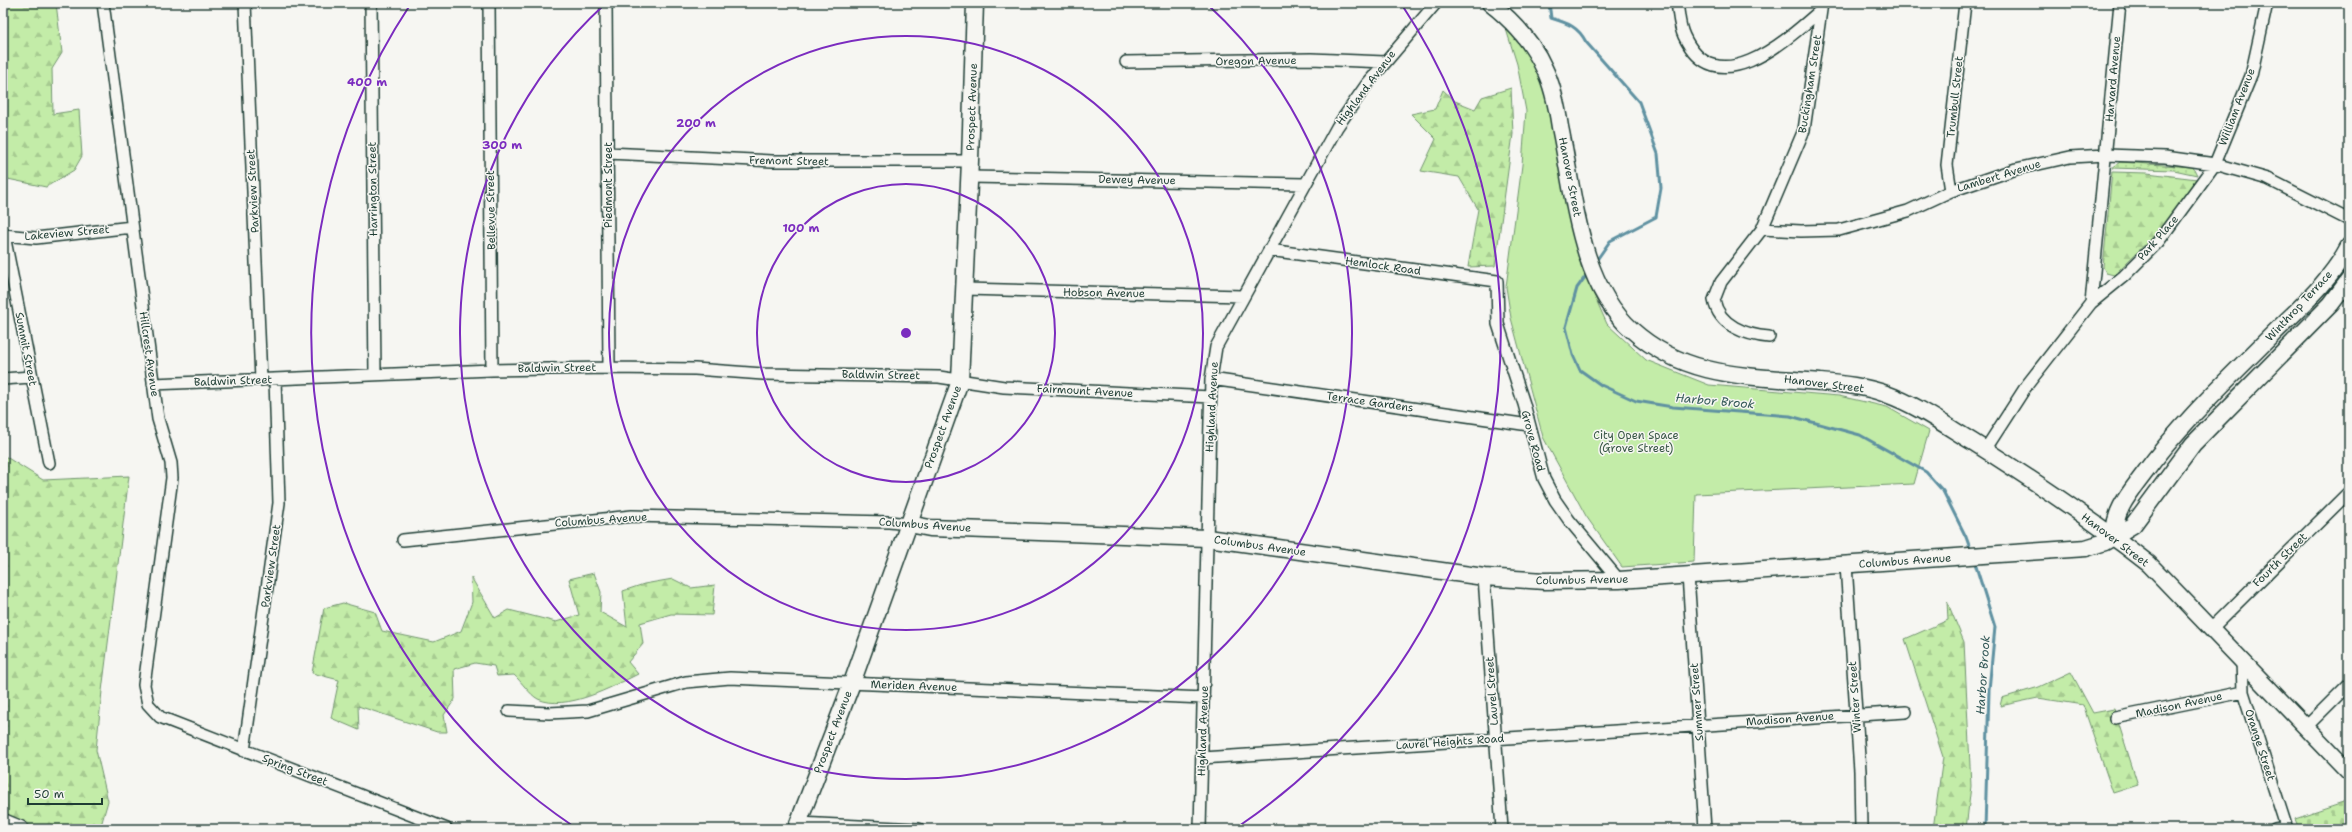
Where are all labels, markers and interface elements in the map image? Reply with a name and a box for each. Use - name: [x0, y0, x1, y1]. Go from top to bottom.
- street label: Buckingham Street: [1795, 33, 1825, 134]
- street label: Harvard Avenue: [2102, 35, 2124, 123]
- street label: Highland Avenue: [1333, 47, 1399, 129]
- street label: Oregon Avenue: [1215, 53, 1297, 69]
- street label: Trumbull Street: [1943, 55, 1967, 139]
- street label: Prospect Avenue: [963, 63, 981, 151]
- street label: William Avenue: [2215, 66, 2259, 148]
- text: 400 m: [347, 74, 387, 90]
- text: 200 m: [676, 115, 716, 131]
- street label: Hanover Street: [1555, 136, 1585, 218]
- text: 300 m: [482, 137, 522, 153]
- street label: Harrington Street: [365, 141, 381, 236]
- street label: Piedmont Street: [601, 142, 616, 228]
- street label: Parkview Street: [243, 148, 263, 233]
- street label: Fremont Street: [749, 153, 829, 169]
- street label: Lambert Avenue: [1955, 156, 2043, 196]
- street label: Bellevue Street: [483, 170, 499, 250]
- street label: Dewey Avenue: [1098, 172, 1176, 188]
- street label: Park Place: [2134, 212, 2182, 264]
- text: 100 m: [783, 220, 820, 236]
- street label: Lakeview Street: [24, 222, 110, 244]
- street label: Hemlock Road: [1344, 253, 1422, 279]
- street label: Winthrop Terrace: [2262, 267, 2336, 345]
- street label: Hobson Avenue: [1063, 285, 1145, 301]
- street label: Hillcrest Avenue: [136, 310, 162, 398]
- street label: Summit Street: [11, 311, 41, 387]
- centre of rings: [899, 326, 913, 340]
- street label: Baldwin Street: [518, 360, 597, 376]
- street label: Highland Avenue: [1202, 361, 1222, 453]
- street label: Baldwin Street: [842, 367, 921, 383]
- street label: Baldwin Street: [194, 372, 273, 390]
- street label: Hanover Street: [1783, 372, 1865, 396]
- street label: Fairmount Avenue: [1036, 381, 1134, 401]
- street label: Prospect Avenue: [921, 383, 965, 471]
- street label: Terrace Gardens: [1325, 388, 1415, 416]
- water label: Harbor Brook: [1675, 390, 1755, 412]
- street label: Grove Road: [1518, 409, 1548, 473]
- park label: City Open Space (Grove Street): [1593, 428, 1679, 456]
- street label: Columbus Avenue: [554, 509, 648, 531]
- street label: Hanover Street: [2078, 510, 2152, 570]
- street label: Columbus Avenue: [878, 514, 972, 536]
- street label: Parkview Street: [258, 523, 284, 609]
- street label: Fourth Street: [2250, 529, 2311, 590]
- street label: Columbus Avenue: [1213, 532, 1307, 560]
- street label: Columbus Avenue: [1858, 550, 1952, 572]
- street label: Columbus Avenue: [1536, 572, 1628, 588]
- water label: Harbor Brook: [1972, 635, 1994, 715]
- street label: Laurel Street: [1482, 656, 1502, 726]
- street label: Winter Street: [1845, 660, 1865, 733]
- street label: Summer Street: [1687, 662, 1707, 742]
- street label: Meriden Avenue: [870, 677, 958, 695]
- street label: Highland Avenue: [1194, 685, 1212, 777]
- street label: Prospect Avenue: [810, 688, 856, 776]
- street label: Madison Avenue: [2134, 688, 2224, 722]
- street label: Orange Street: [2241, 707, 2279, 783]
- street label: Madison Avenue: [1745, 708, 1835, 730]
- street label: Laurel Heights Road: [1395, 731, 1505, 753]
- street label: Spring Street: [260, 751, 330, 789]
- scale bar: [28, 780, 102, 806]
- text: 50 m: [34, 786, 64, 802]

